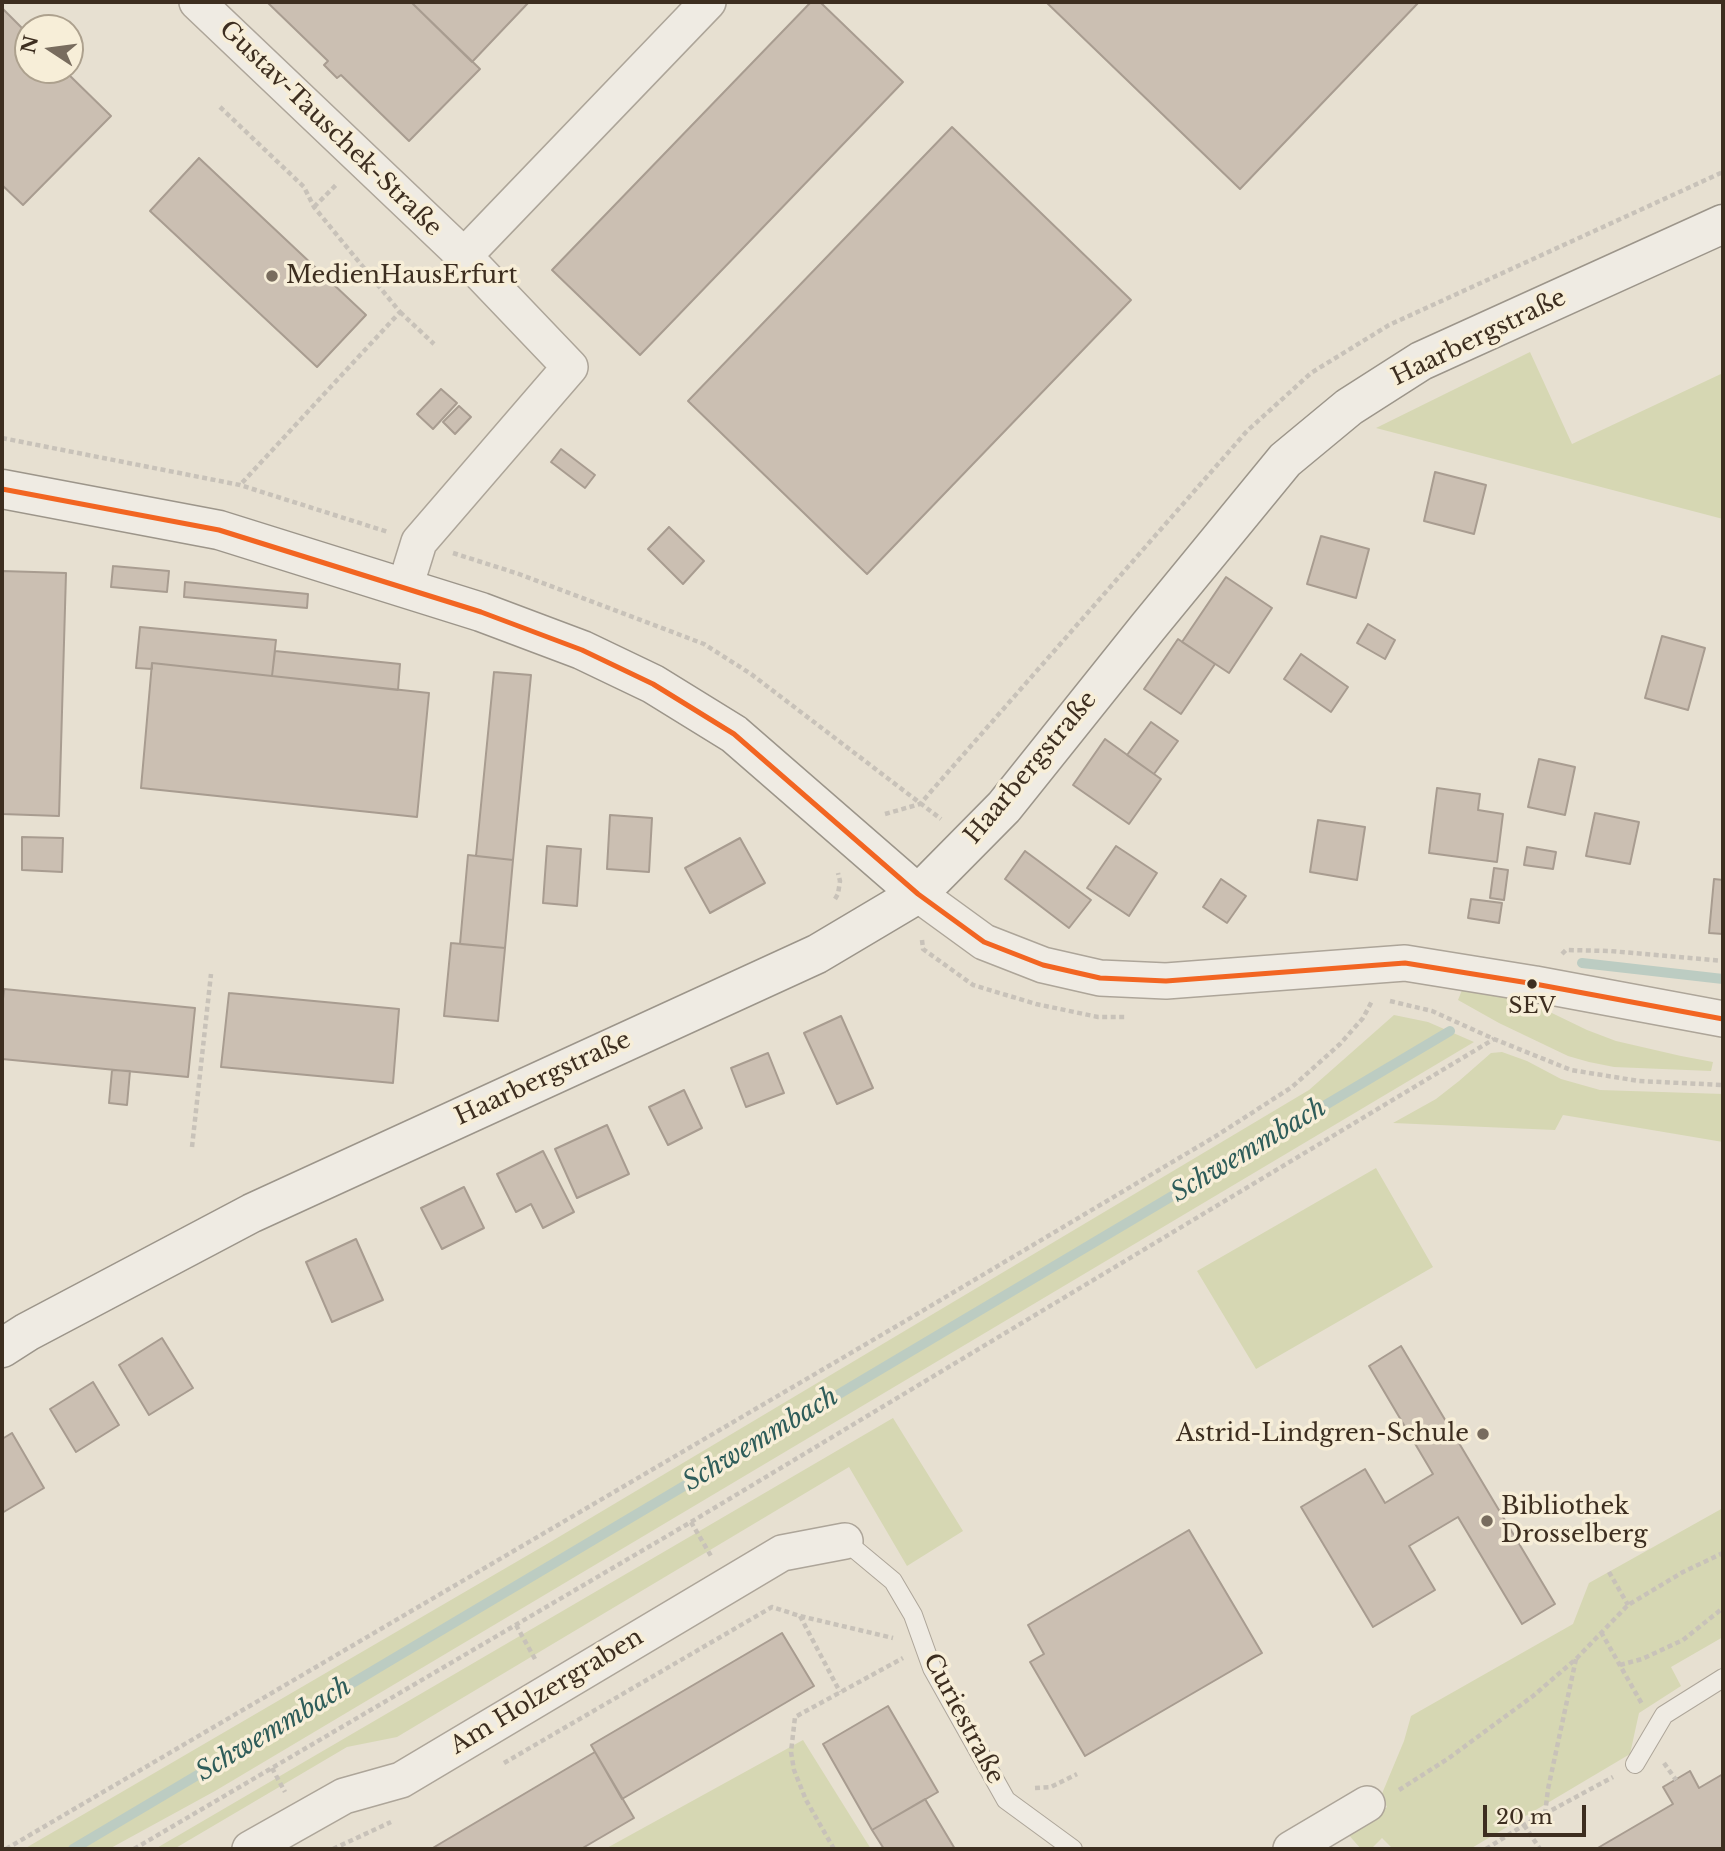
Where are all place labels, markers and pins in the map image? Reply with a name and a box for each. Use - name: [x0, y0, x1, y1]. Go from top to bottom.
- place label: MedienHausErfurt: [286, 262, 518, 290]
- marker: MedienHausErfurt: [264, 268, 280, 284]
- marker: SEV: [1525, 977, 1539, 991]
- place label: SEV: [1508, 994, 1556, 1020]
- place label: Astrid-Lindgren-Schule: [1176, 1420, 1469, 1448]
- marker: Astrid-Lindgren-Schule: [1475, 1426, 1491, 1442]
- place label: Bibliothek Drosselberg: [1501, 1493, 1648, 1549]
- marker: Bibliothek Drosselberg: [1479, 1513, 1495, 1529]

